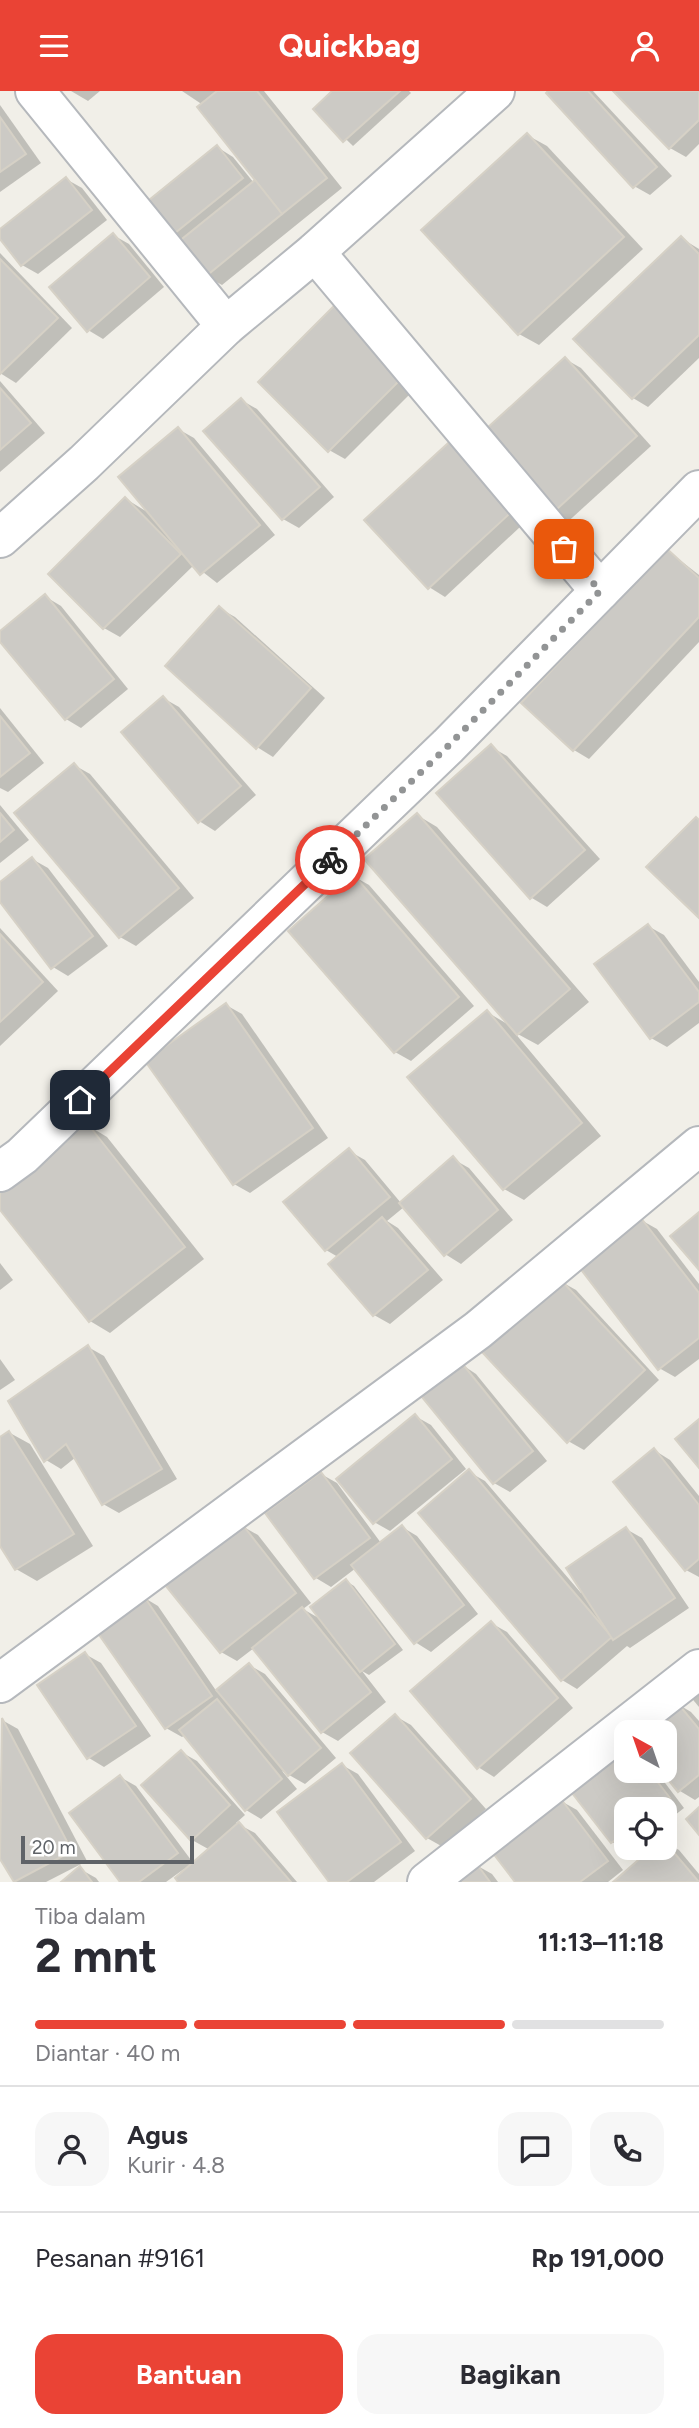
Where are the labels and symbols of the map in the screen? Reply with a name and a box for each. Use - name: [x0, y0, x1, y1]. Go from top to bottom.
- pin: [534, 519, 594, 579]
- courier: [295, 825, 365, 895]
- pin: [50, 1070, 110, 1130]
- north arrow: [614, 1720, 677, 1783]
- scale bar: [21, 1833, 194, 1865]

